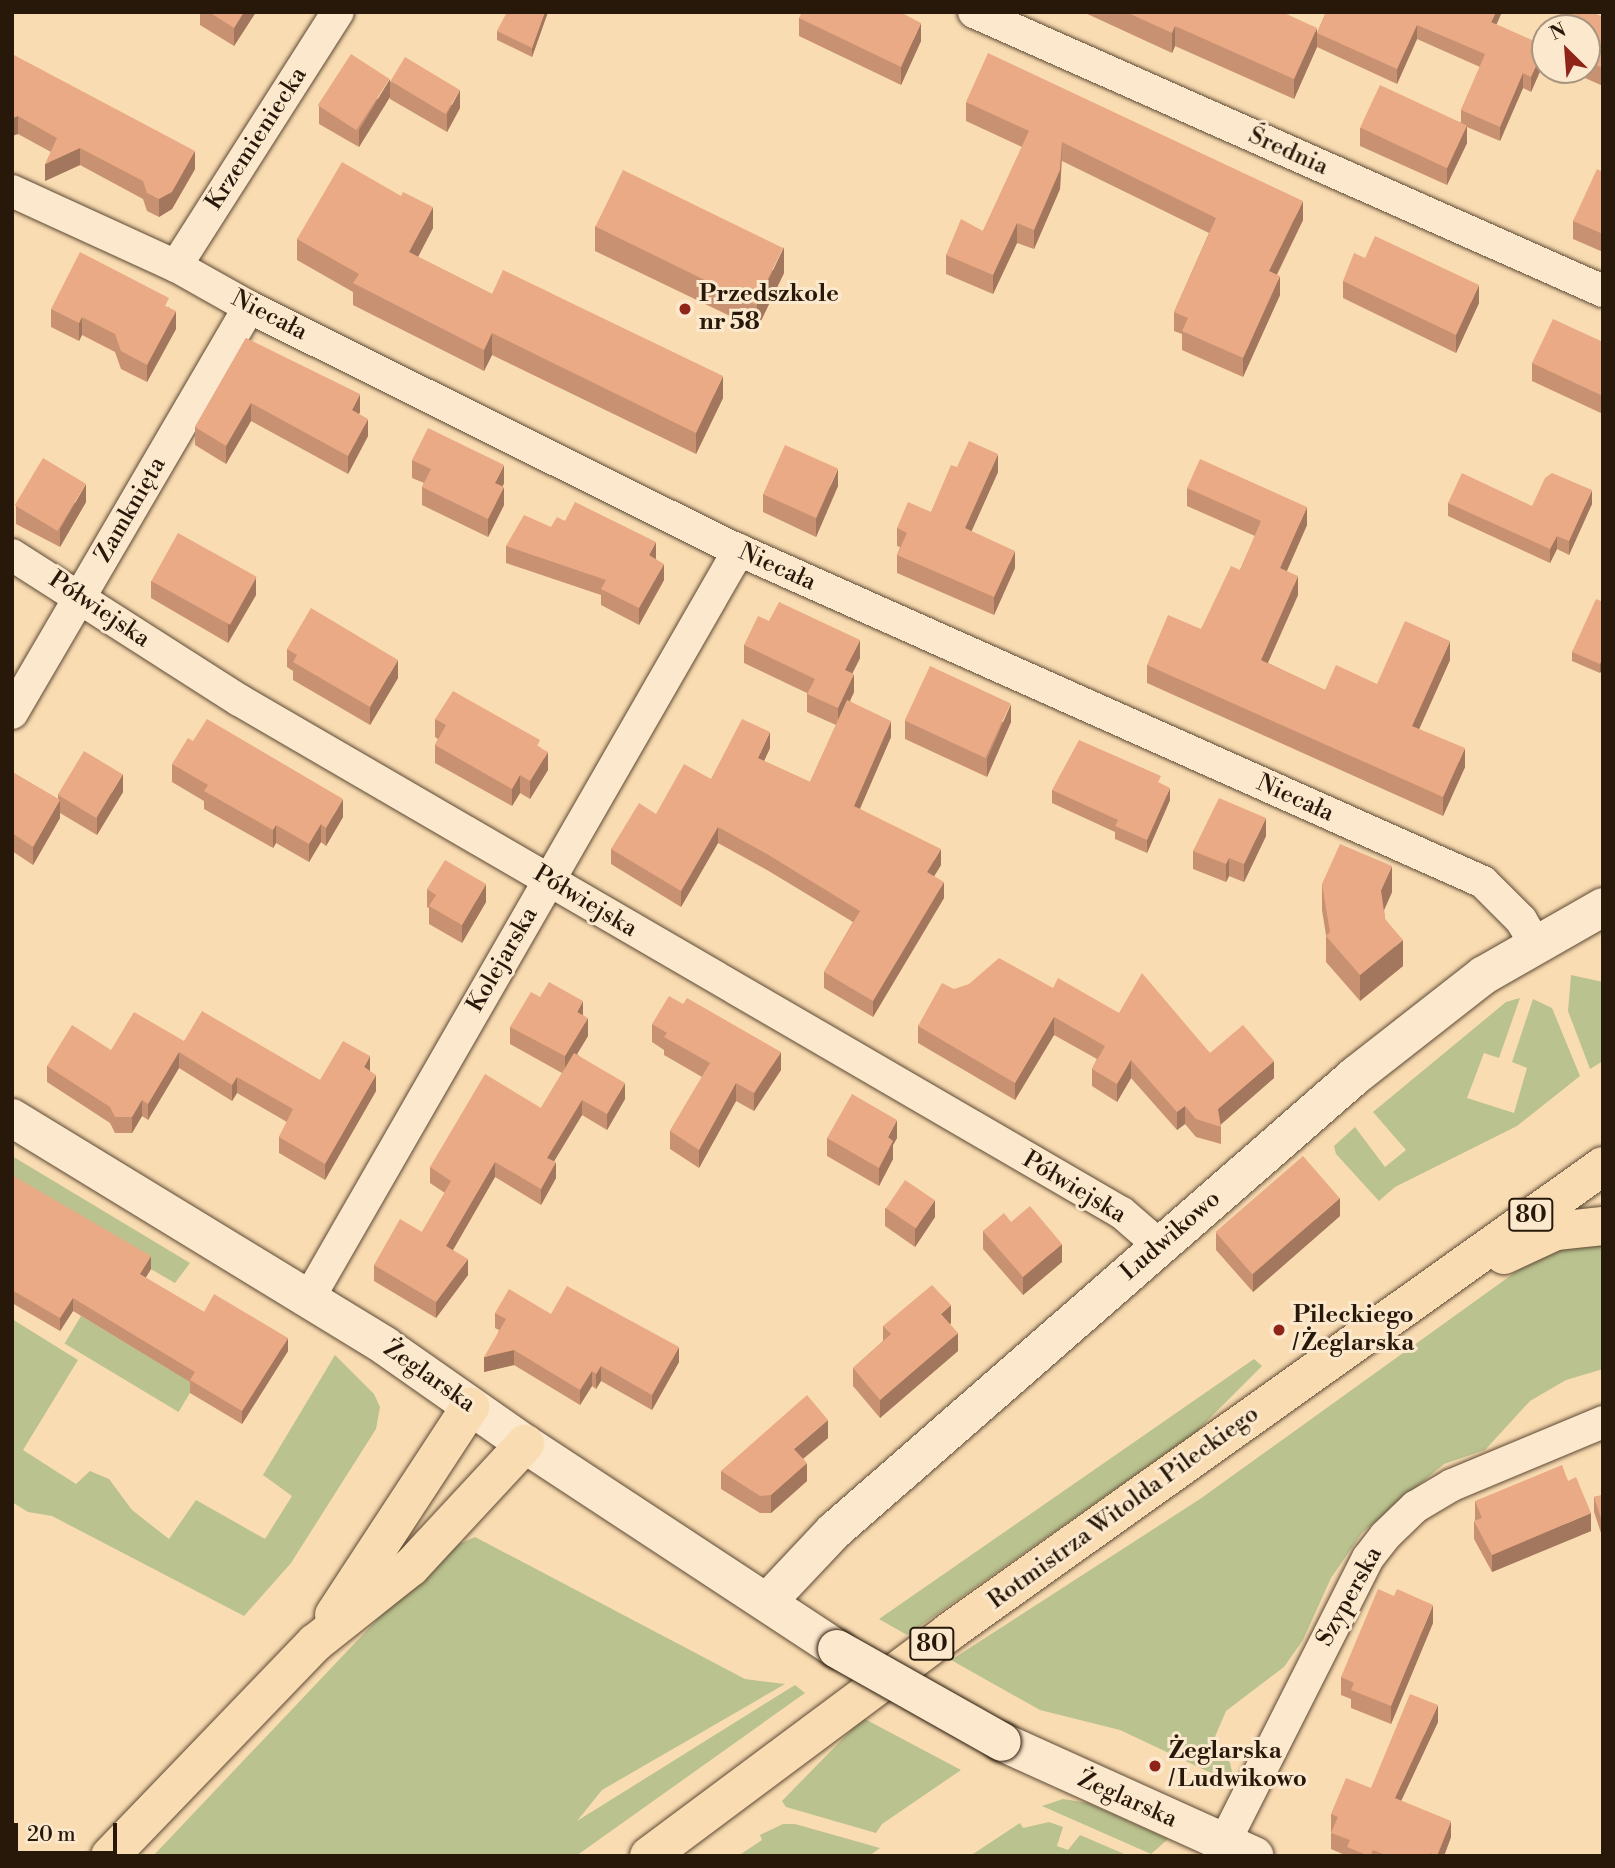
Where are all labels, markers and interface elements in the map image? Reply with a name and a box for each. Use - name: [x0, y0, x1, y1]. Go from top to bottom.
- north arrow: [1531, 14, 1601, 84]
- text: N: [1546, 18, 1570, 46]
- street label: Krzemieniecka: [200, 62, 314, 216]
- street label: Średnia: [1244, 122, 1332, 182]
- place label: Przedszkole nr 58: [699, 281, 839, 337]
- street label: Niecała: [226, 285, 312, 347]
- marker: Przedszkole nr 58: [677, 301, 693, 317]
- street label: Zamknięta: [89, 452, 173, 568]
- street label: Niecała: [734, 538, 820, 598]
- street label: Półwiejska: [43, 566, 155, 654]
- street label: Niecała: [1252, 769, 1338, 829]
- street label: Półwiejska: [528, 860, 642, 944]
- street label: Kolejarska: [461, 902, 545, 1018]
- street label: Półwiejska: [1017, 1146, 1131, 1230]
- street label: Ludwikowo: [1115, 1185, 1227, 1287]
- road number: 80: [1508, 1196, 1554, 1234]
- place label: Pileckiego / Żeglarska: [1293, 1302, 1414, 1358]
- marker: Pileckiego / Żeglarska: [1271, 1322, 1287, 1338]
- street label: Żeglarska: [377, 1335, 481, 1419]
- street label: Rotmistrza Witolda Pileckiego: [983, 1400, 1265, 1616]
- street label: Szyperska: [1311, 1542, 1389, 1652]
- road number: 80: [909, 1624, 955, 1664]
- place label: Żeglarska / Ludwikowo: [1169, 1738, 1307, 1794]
- marker: Żeglarska / Ludwikowo: [1147, 1758, 1163, 1774]
- street label: Żeglarska: [1073, 1765, 1181, 1835]
- scale bar: [18, 1808, 121, 1852]
- text: 20 m: [27, 1822, 76, 1848]

